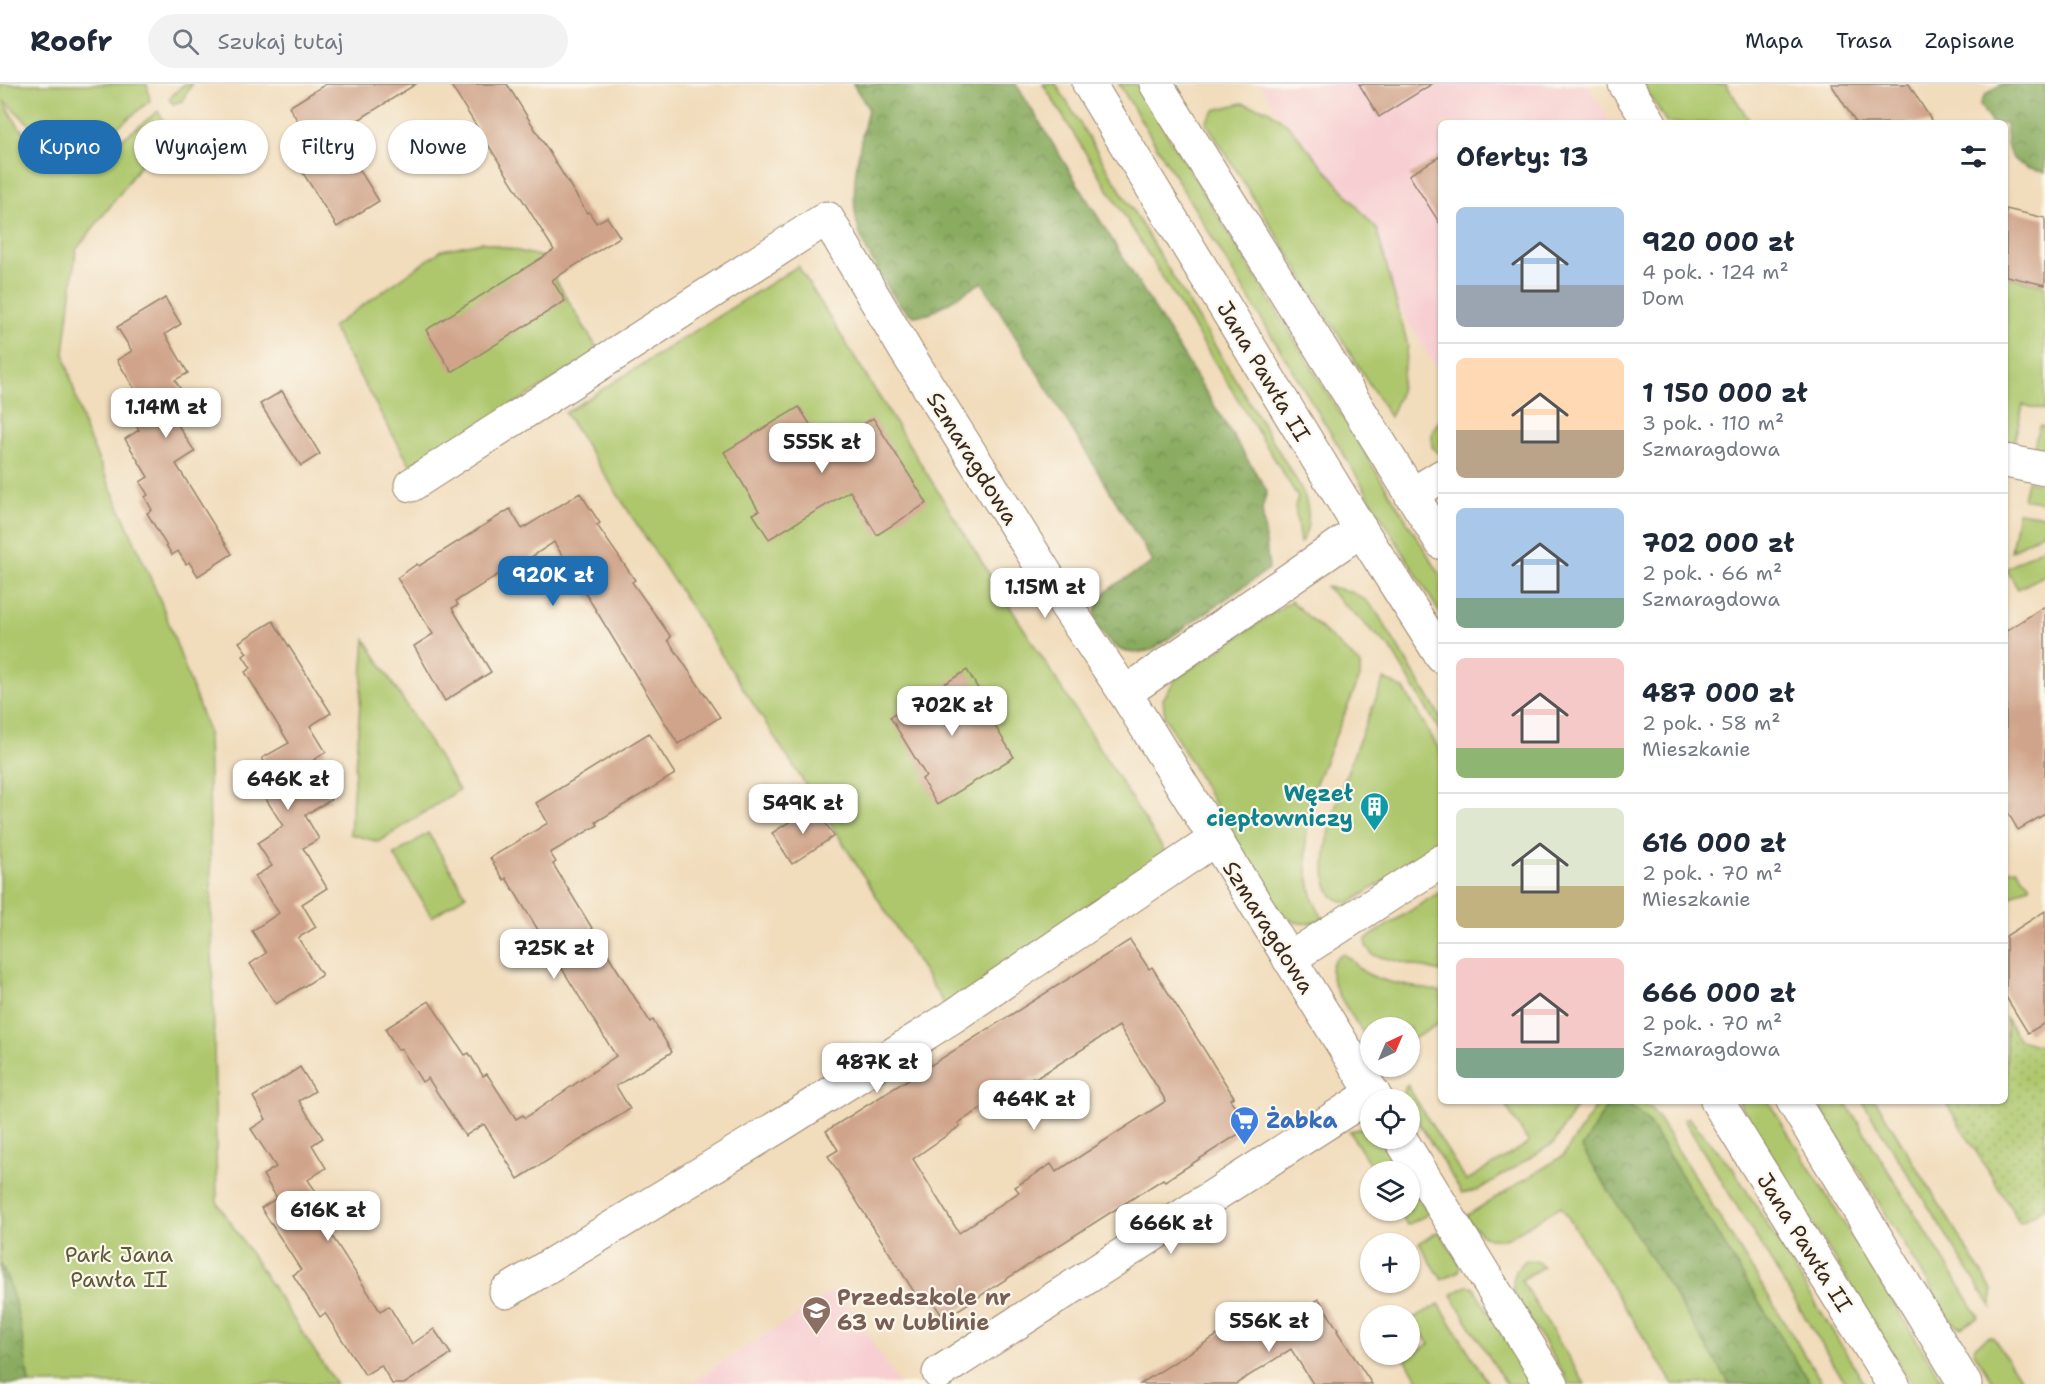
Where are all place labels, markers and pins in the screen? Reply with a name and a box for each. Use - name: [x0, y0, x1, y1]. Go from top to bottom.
- pin: 1.14M zł: [104, 388, 228, 439]
- pin: 555K zł: [767, 423, 877, 474]
- pin: 920K zł: [498, 556, 608, 607]
- pin: 1.15M zł: [983, 568, 1107, 619]
- pin: 702K zł: [897, 686, 1007, 737]
- pin: 646K zł: [233, 760, 343, 811]
- place label: Węzeł ciepłowniczy: [1206, 779, 1353, 833]
- pin: 549K zł: [748, 784, 858, 835]
- building icon: Węzeł ciepłowniczy: [1358, 790, 1390, 832]
- pin: 725K zł: [499, 929, 609, 980]
- pin: 487K zł: [822, 1043, 932, 1094]
- pin: 464K zł: [979, 1080, 1089, 1131]
- supermarket icon: Żabka: [1229, 1104, 1261, 1146]
- place label: Żabka: [1266, 1105, 1338, 1135]
- pin: 616K zł: [273, 1191, 383, 1242]
- pin: 666K zł: [1116, 1204, 1226, 1255]
- place label: Przedszkole nr 63 w Lublinie: [837, 1283, 1011, 1337]
- school or university icon: Przedszkole nr 63 w Lublinie: [800, 1294, 832, 1336]
- pin: 556K zł: [1214, 1302, 1324, 1353]

